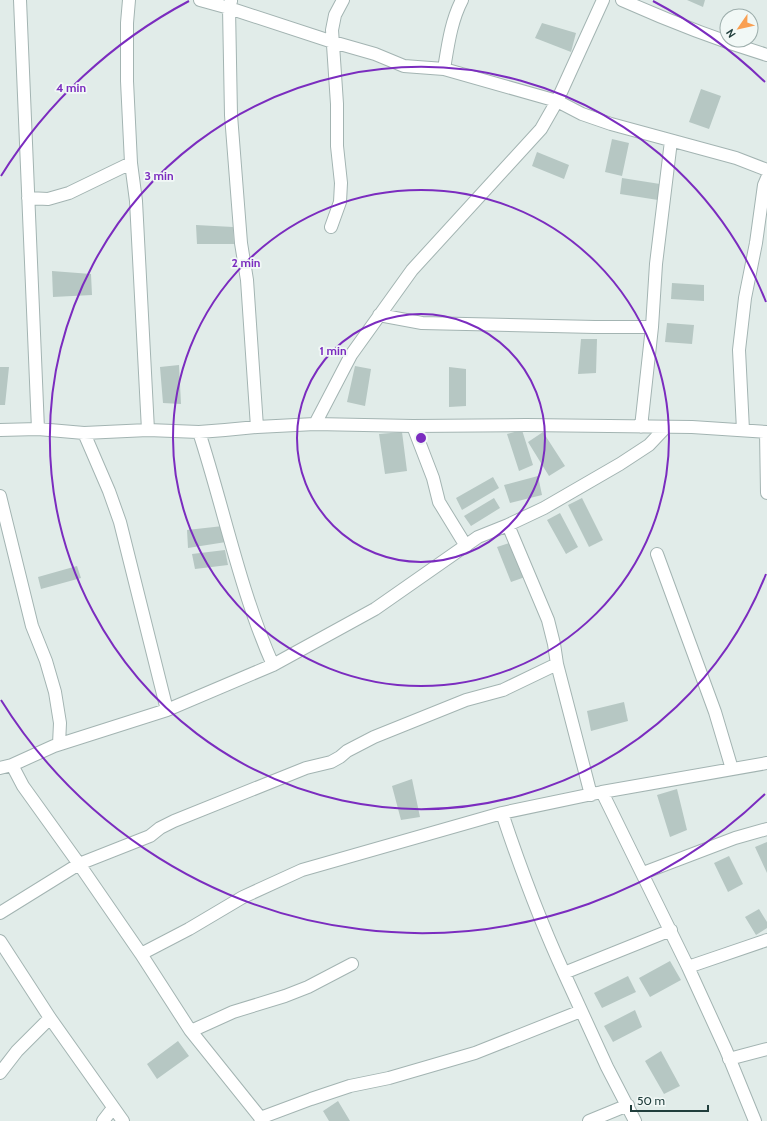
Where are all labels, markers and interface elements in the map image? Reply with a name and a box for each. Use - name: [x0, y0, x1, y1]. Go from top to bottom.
- north arrow: [719, 8, 759, 48]
- text: N: [723, 26, 739, 41]
- text: 4 min: [56, 80, 86, 95]
- text: 3 min: [144, 168, 174, 183]
- text: 2 min: [232, 255, 260, 270]
- text: 1 min: [319, 343, 347, 358]
- centre of rings: [414, 431, 428, 445]
- scale bar: [631, 1087, 708, 1113]
- text: 50 m: [637, 1093, 665, 1108]

